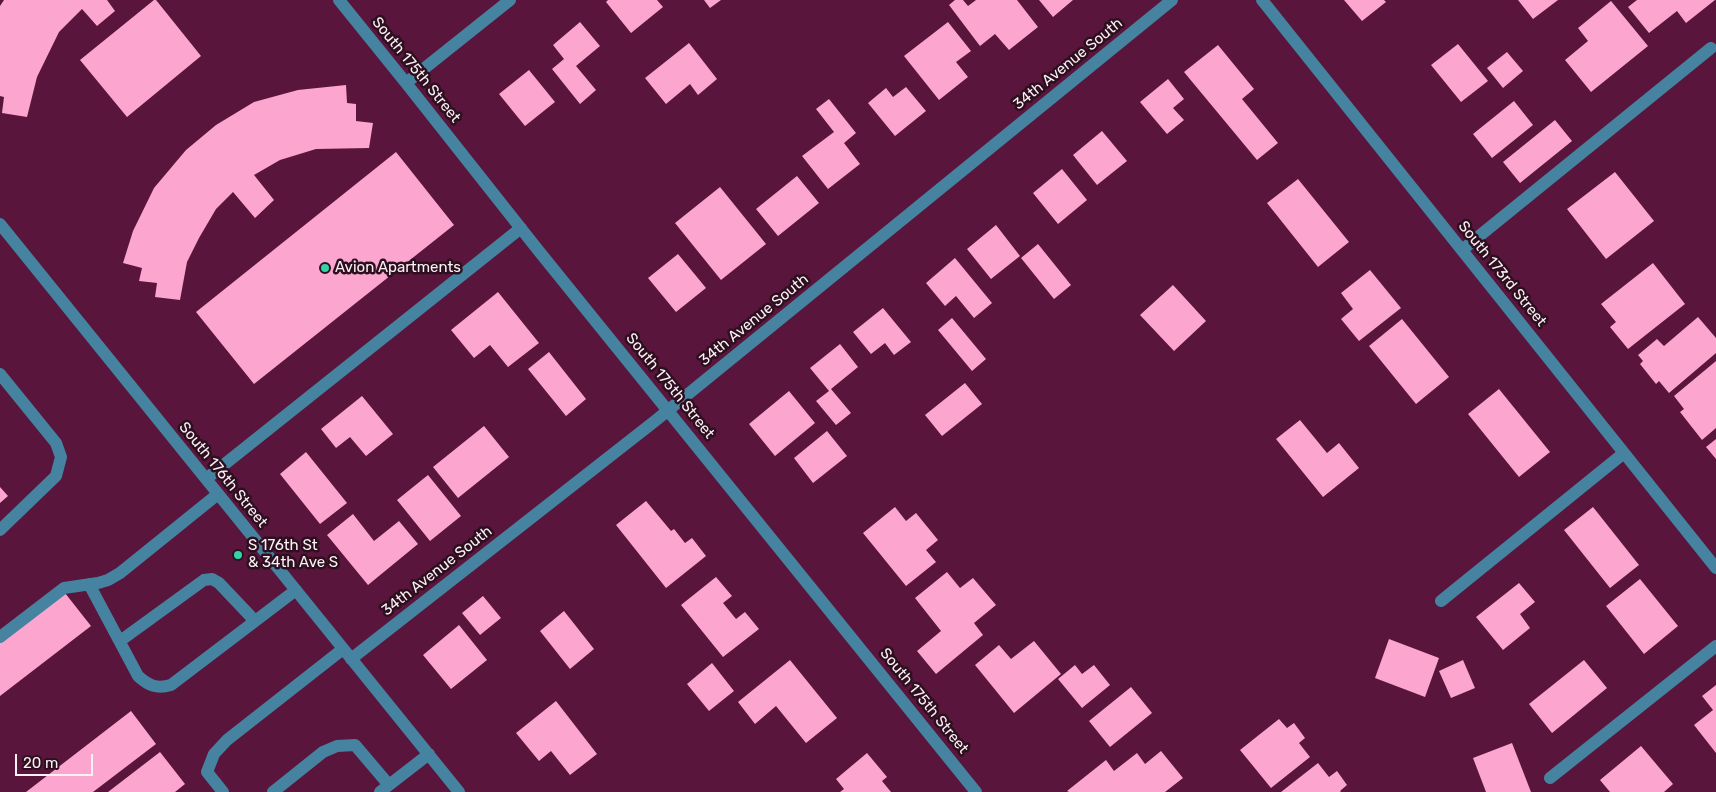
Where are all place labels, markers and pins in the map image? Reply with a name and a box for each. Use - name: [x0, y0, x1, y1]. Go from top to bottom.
- place label: Avion Apartments: [335, 259, 461, 277]
- marker: Avion Apartments: [319, 262, 331, 274]
- place label: S 176th St & 34th Ave S: [248, 537, 338, 572]
- marker: S 176th St & 34th Ave S: [232, 549, 244, 561]

